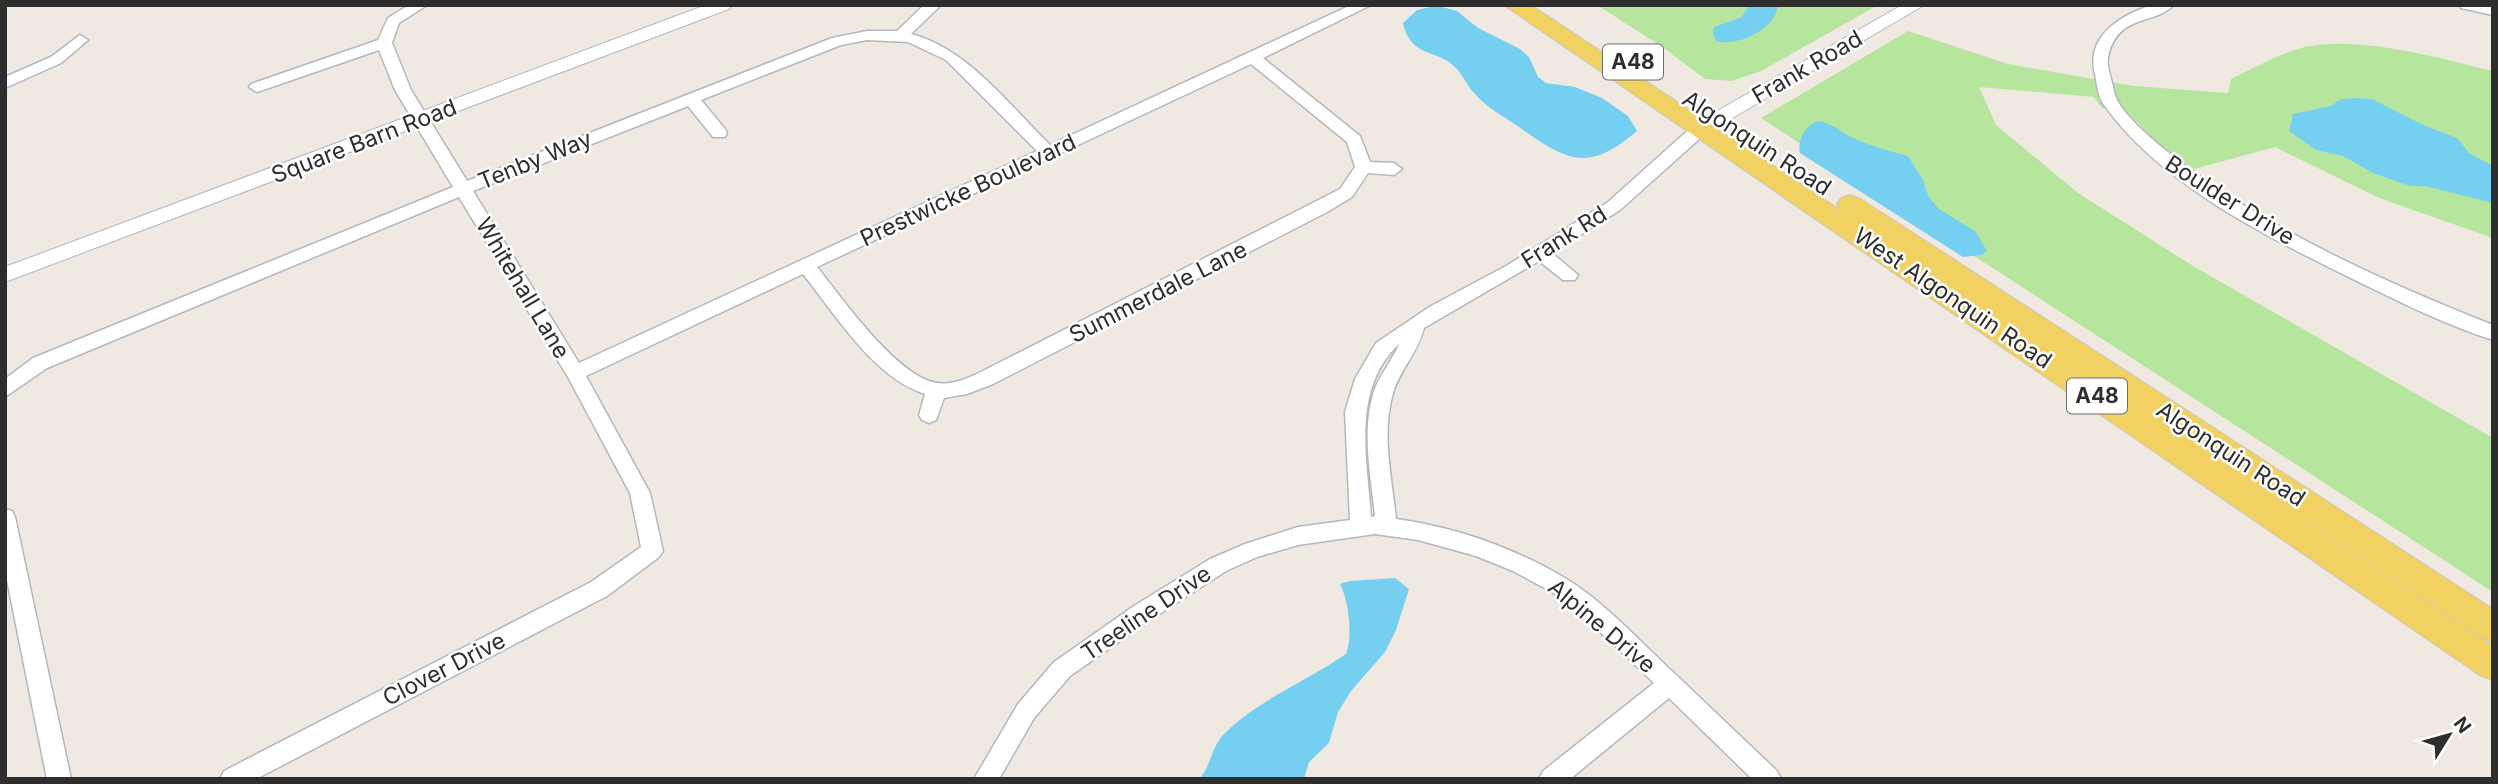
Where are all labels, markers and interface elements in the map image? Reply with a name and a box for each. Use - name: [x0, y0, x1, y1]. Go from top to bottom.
- street label: Frank Road: [1747, 24, 1867, 110]
- road number: A48: [1603, 44, 1663, 80]
- street label: Algonquin Road: [1677, 84, 1837, 202]
- street label: Square Barn Road: [267, 93, 461, 189]
- street label: Tenby Way: [474, 125, 596, 195]
- street label: Prestwicke Boulevard: [856, 128, 1080, 252]
- street label: Boulder Drive: [2160, 149, 2300, 251]
- street label: Frank Rd: [1516, 200, 1612, 274]
- street label: Whitehall Lane: [470, 212, 576, 364]
- street label: West Algonquin Road: [1849, 221, 2057, 375]
- street label: Summerdale Lane: [1064, 235, 1252, 349]
- road number: A48: [2067, 378, 2127, 414]
- street label: Algonquin Road: [2151, 395, 2311, 513]
- street label: Treeline Drive: [1076, 559, 1216, 667]
- street label: Alpine Drive: [1543, 573, 1661, 679]
- street label: Clover Drive: [378, 626, 510, 712]
- north arrow: [2414, 700, 2484, 770]
- text: N: [2449, 712, 2476, 738]

